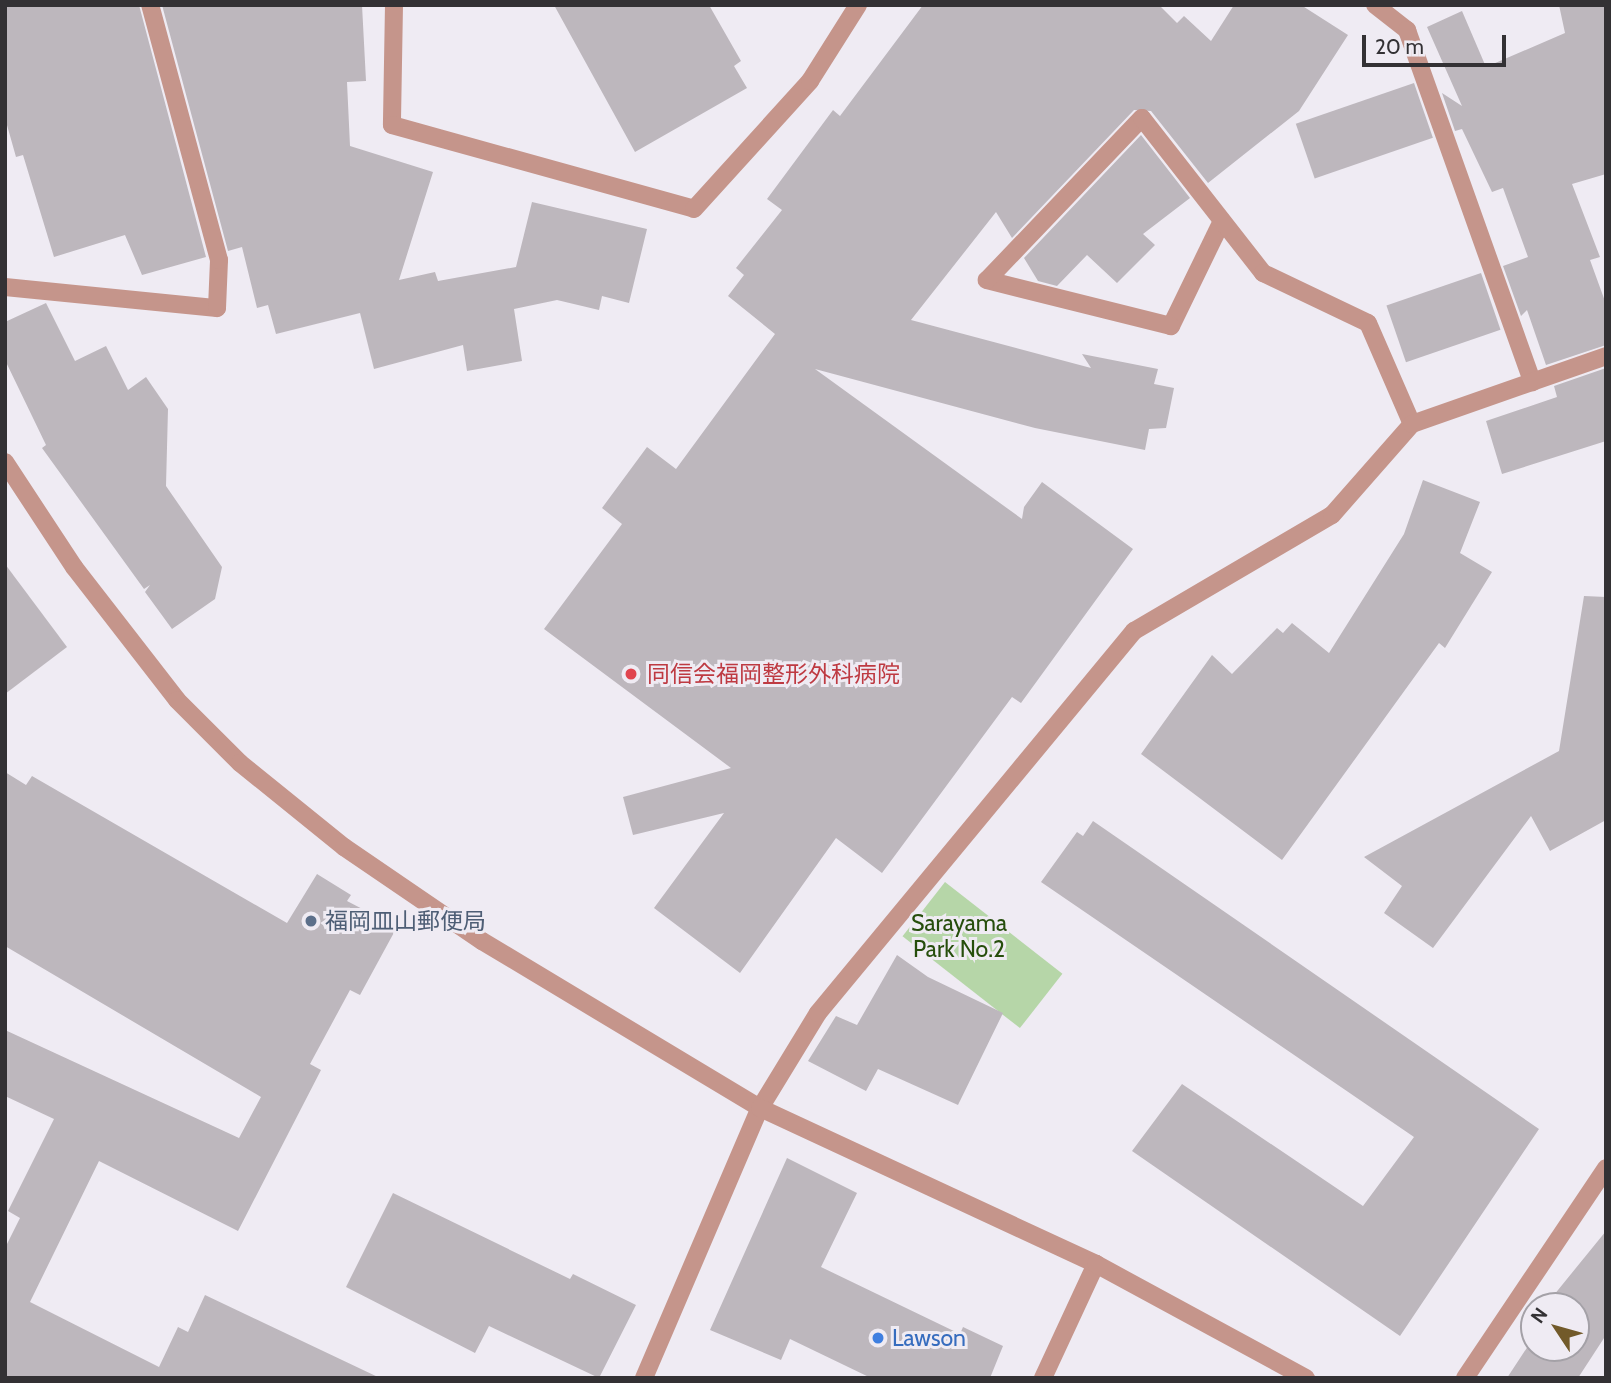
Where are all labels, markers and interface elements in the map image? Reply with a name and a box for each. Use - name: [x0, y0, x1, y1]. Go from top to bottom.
- scale bar: [1366, 21, 1510, 65]
- text: 20 m: [1375, 34, 1424, 59]
- place label: 同信会福岡整形外科病院: [647, 660, 900, 688]
- marker: 同信会福岡整形外科病院: [621, 664, 641, 684]
- place label: 福岡皿山郵便局: [325, 907, 486, 935]
- park label: Sarayama Park No.2: [911, 909, 1007, 963]
- marker: 福岡皿山郵便局: [303, 913, 319, 929]
- north arrow: [1520, 1292, 1590, 1362]
- text: N: [1526, 1303, 1552, 1328]
- place label: Lawson: [892, 1324, 966, 1352]
- marker: Lawson: [870, 1330, 886, 1346]

